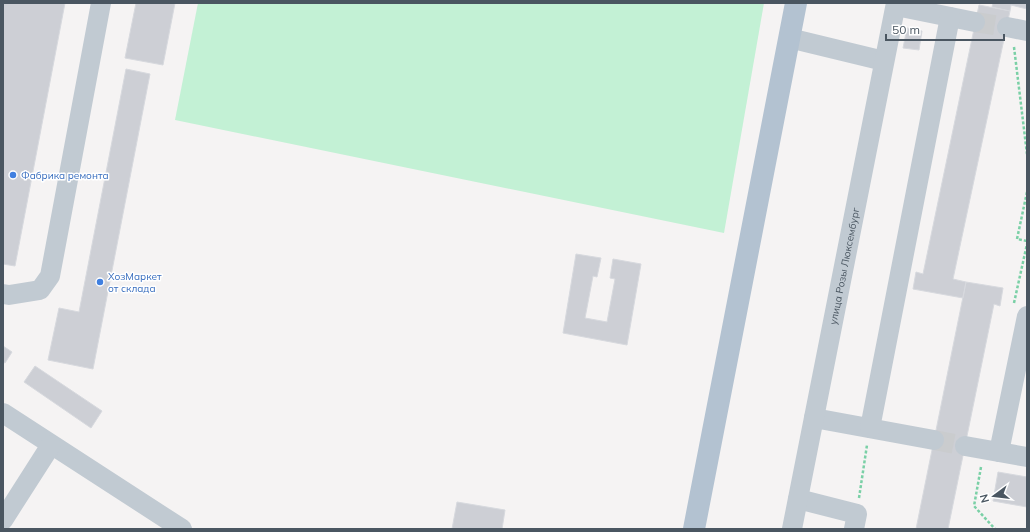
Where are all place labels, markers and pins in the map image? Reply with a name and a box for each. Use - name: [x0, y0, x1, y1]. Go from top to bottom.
- place label: Фабрика ремонта: [21, 169, 109, 182]
- marker: Фабрика ремонта: [8, 170, 18, 180]
- place label: ХозМаркет от склада: [108, 270, 162, 295]
- marker: ХозМаркет от склада: [95, 277, 105, 287]

